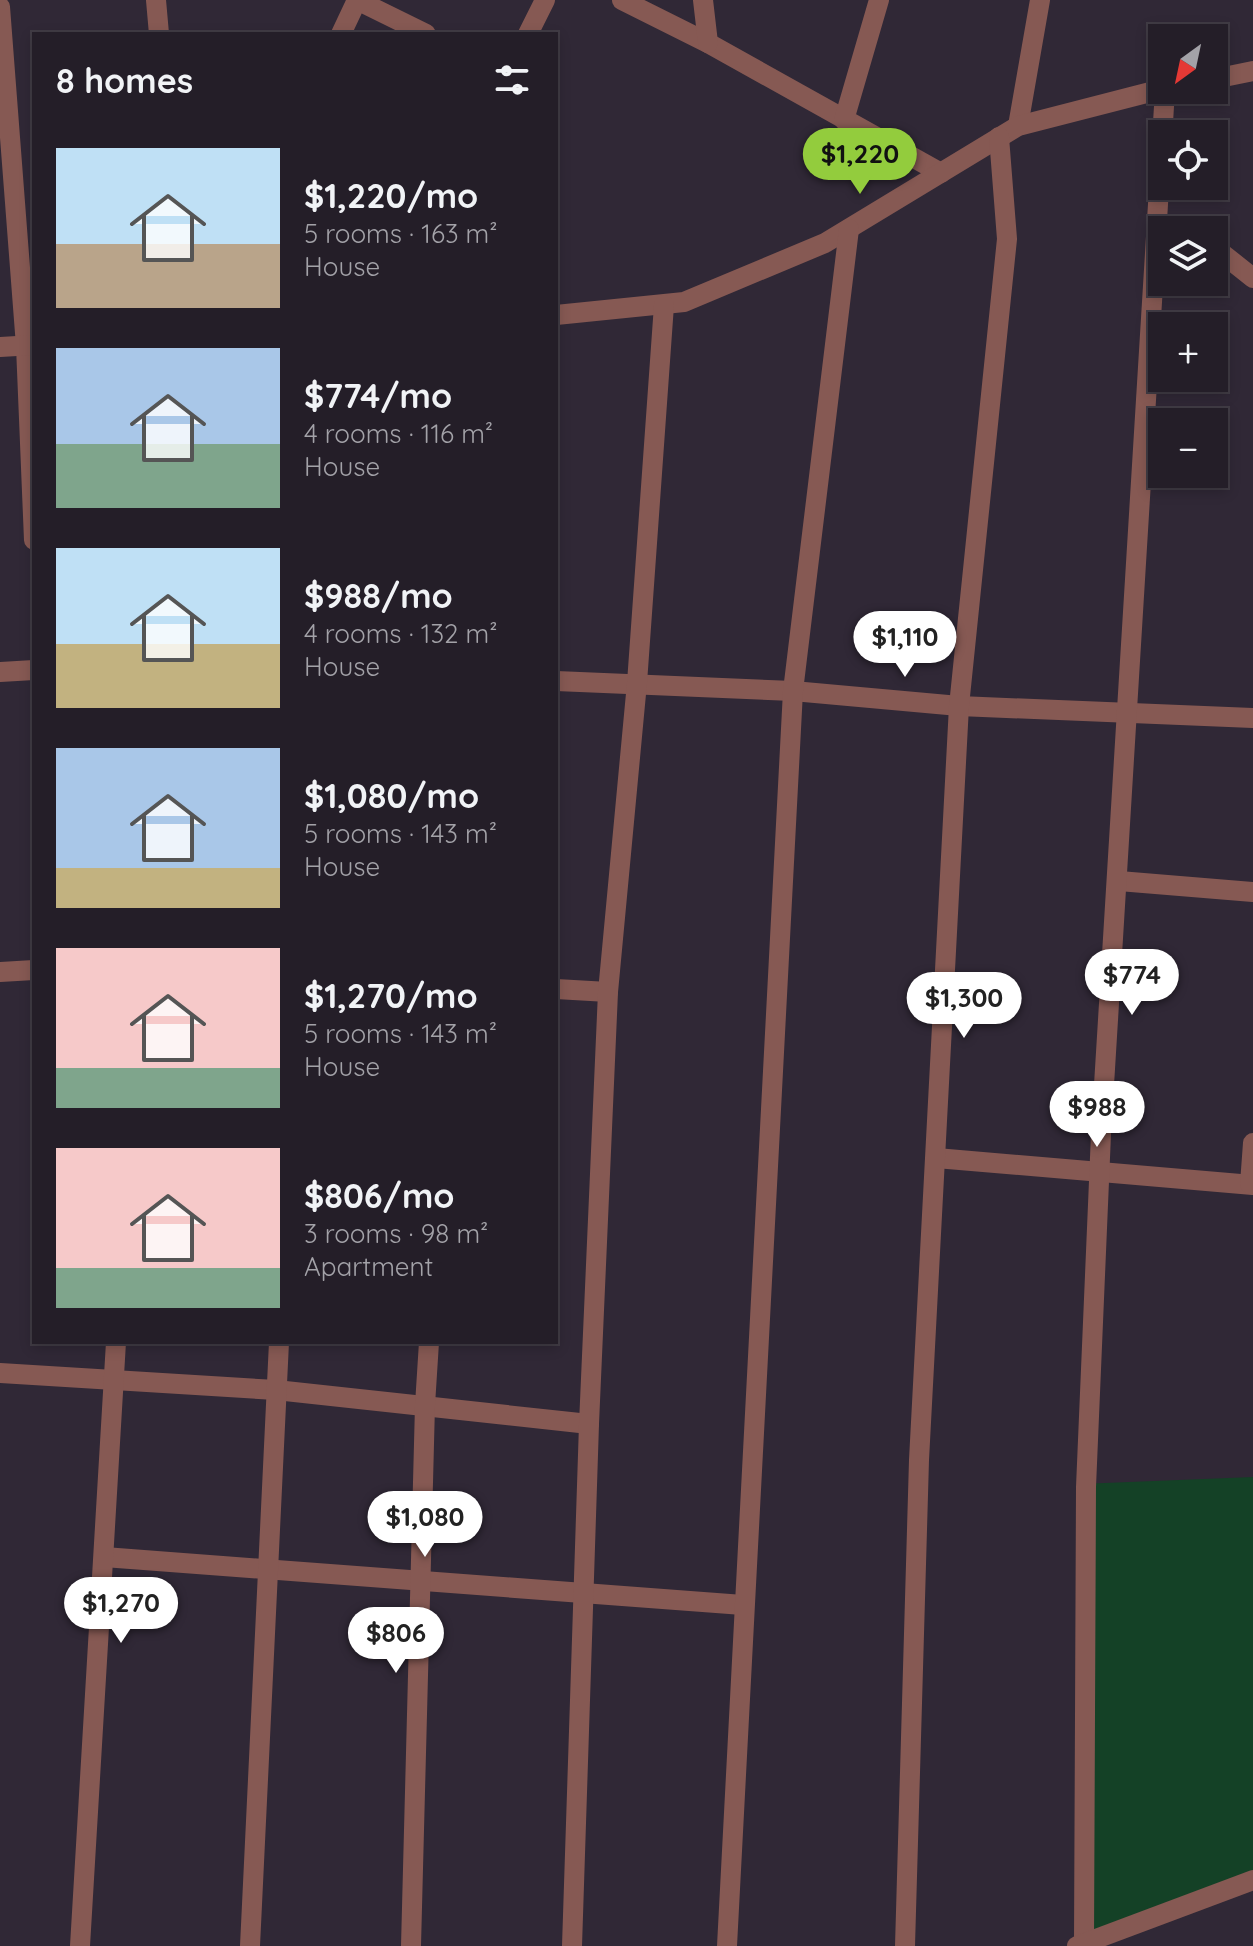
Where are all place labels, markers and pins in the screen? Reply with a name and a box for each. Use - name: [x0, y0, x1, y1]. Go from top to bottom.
- pin: $1,220: [795, 128, 925, 196]
- pin: $1,110: [840, 611, 970, 679]
- pin: $774: [1085, 949, 1179, 1017]
- pin: $1,300: [899, 972, 1029, 1040]
- pin: $988: [1050, 1081, 1144, 1149]
- pin: $1,080: [360, 1491, 490, 1559]
- pin: $1,270: [56, 1577, 186, 1645]
- pin: $806: [349, 1607, 443, 1675]

